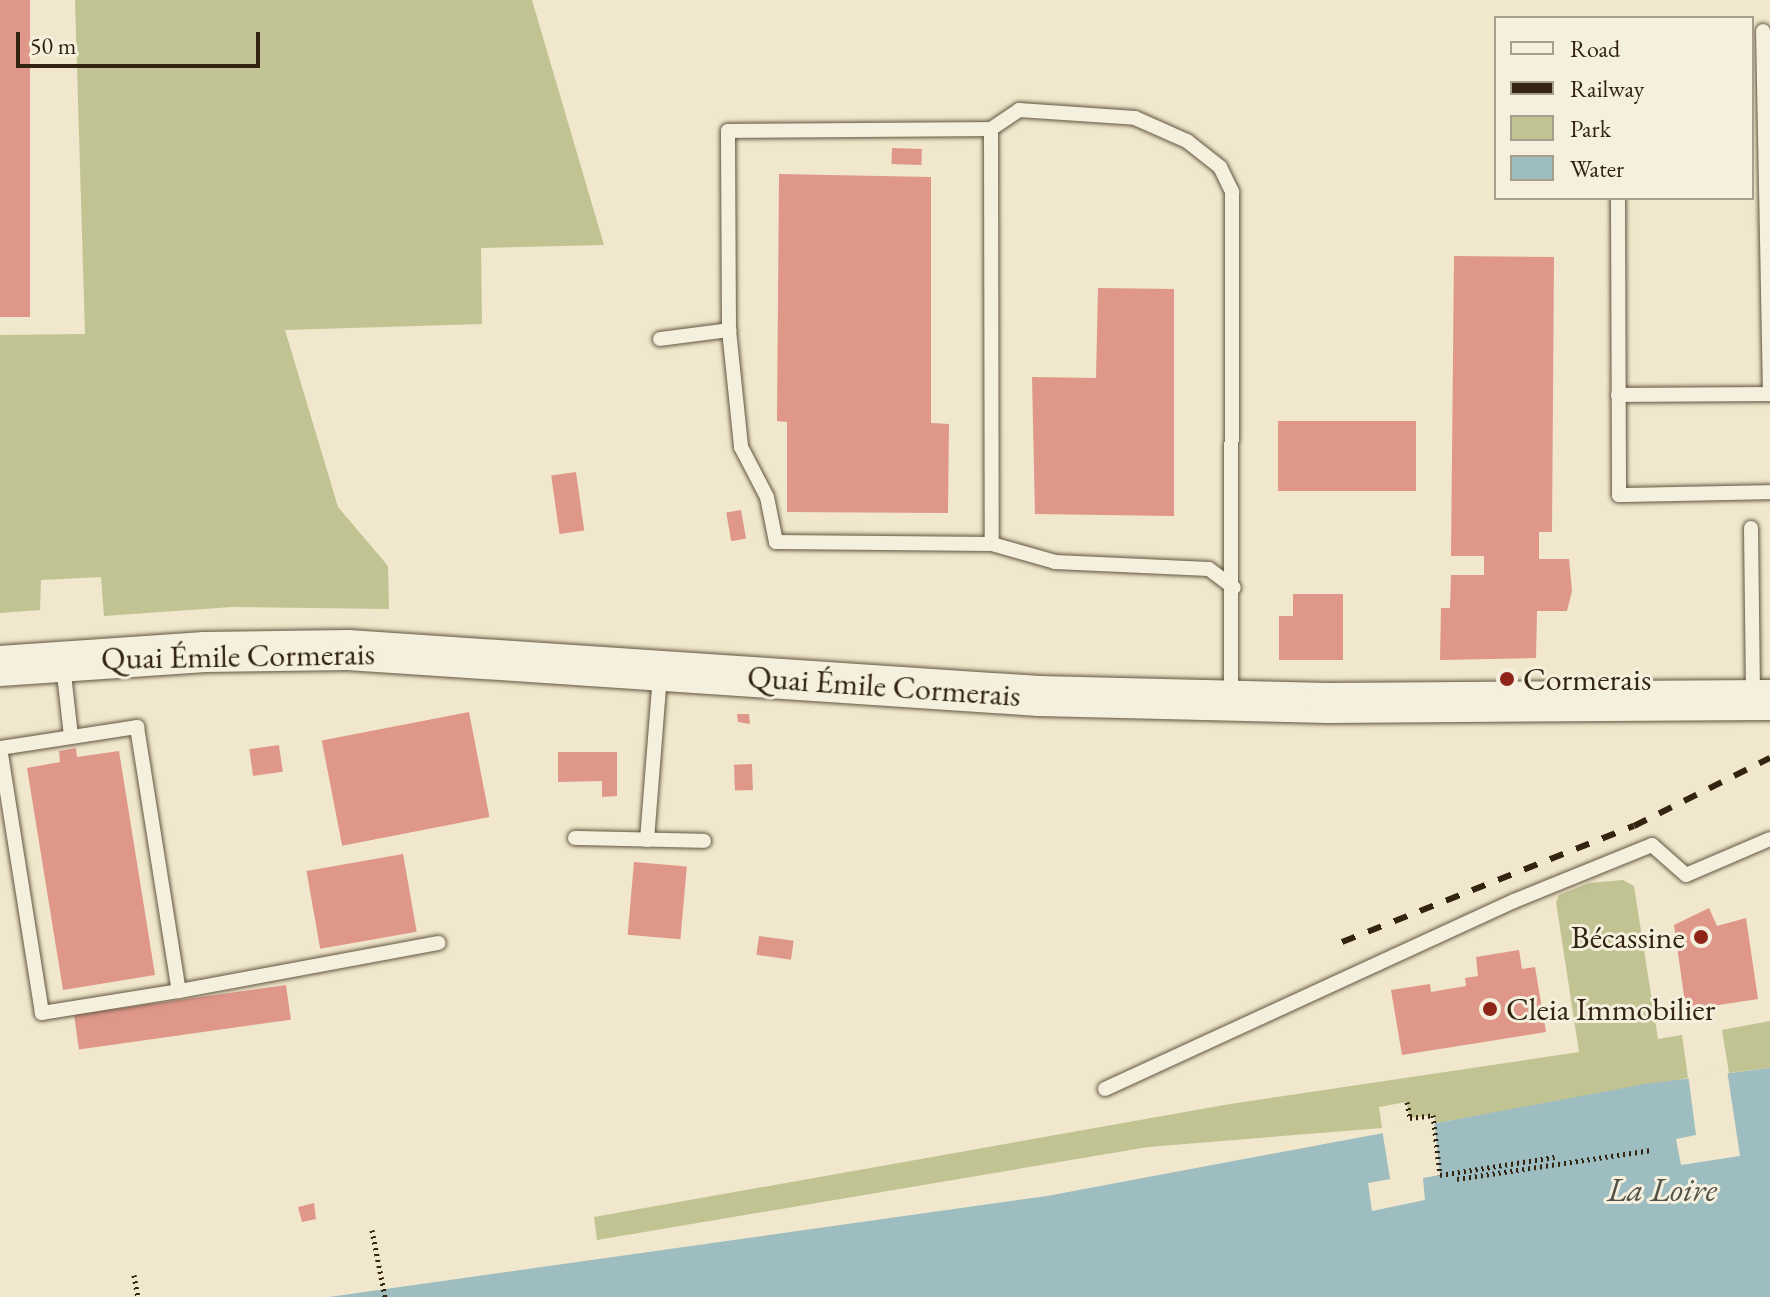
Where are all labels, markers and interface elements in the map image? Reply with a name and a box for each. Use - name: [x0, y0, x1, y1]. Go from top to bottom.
- scale bar: [20, 16, 264, 66]
- legend: [1494, 16, 1754, 200]
- text: 50 m: [30, 30, 77, 61]
- text: Road: [1570, 33, 1620, 64]
- text: Railway: [1570, 73, 1644, 104]
- text: Park: [1570, 113, 1611, 144]
- text: Water: [1570, 153, 1624, 184]
- street label: Quai Émile Cormerais: [101, 634, 375, 678]
- street label: Quai Émile Cormerais: [746, 657, 1022, 715]
- place label: Cormerais: [1523, 660, 1651, 698]
- marker: Cormerais: [1498, 670, 1516, 688]
- place label: Bécassine: [1571, 918, 1685, 956]
- marker: Bécassine: [1692, 928, 1710, 946]
- place label: Cleia Immobilier: [1506, 990, 1715, 1028]
- marker: Cleia Immobilier: [1481, 1000, 1499, 1018]
- water label: La Loire: [1607, 1170, 1717, 1210]

